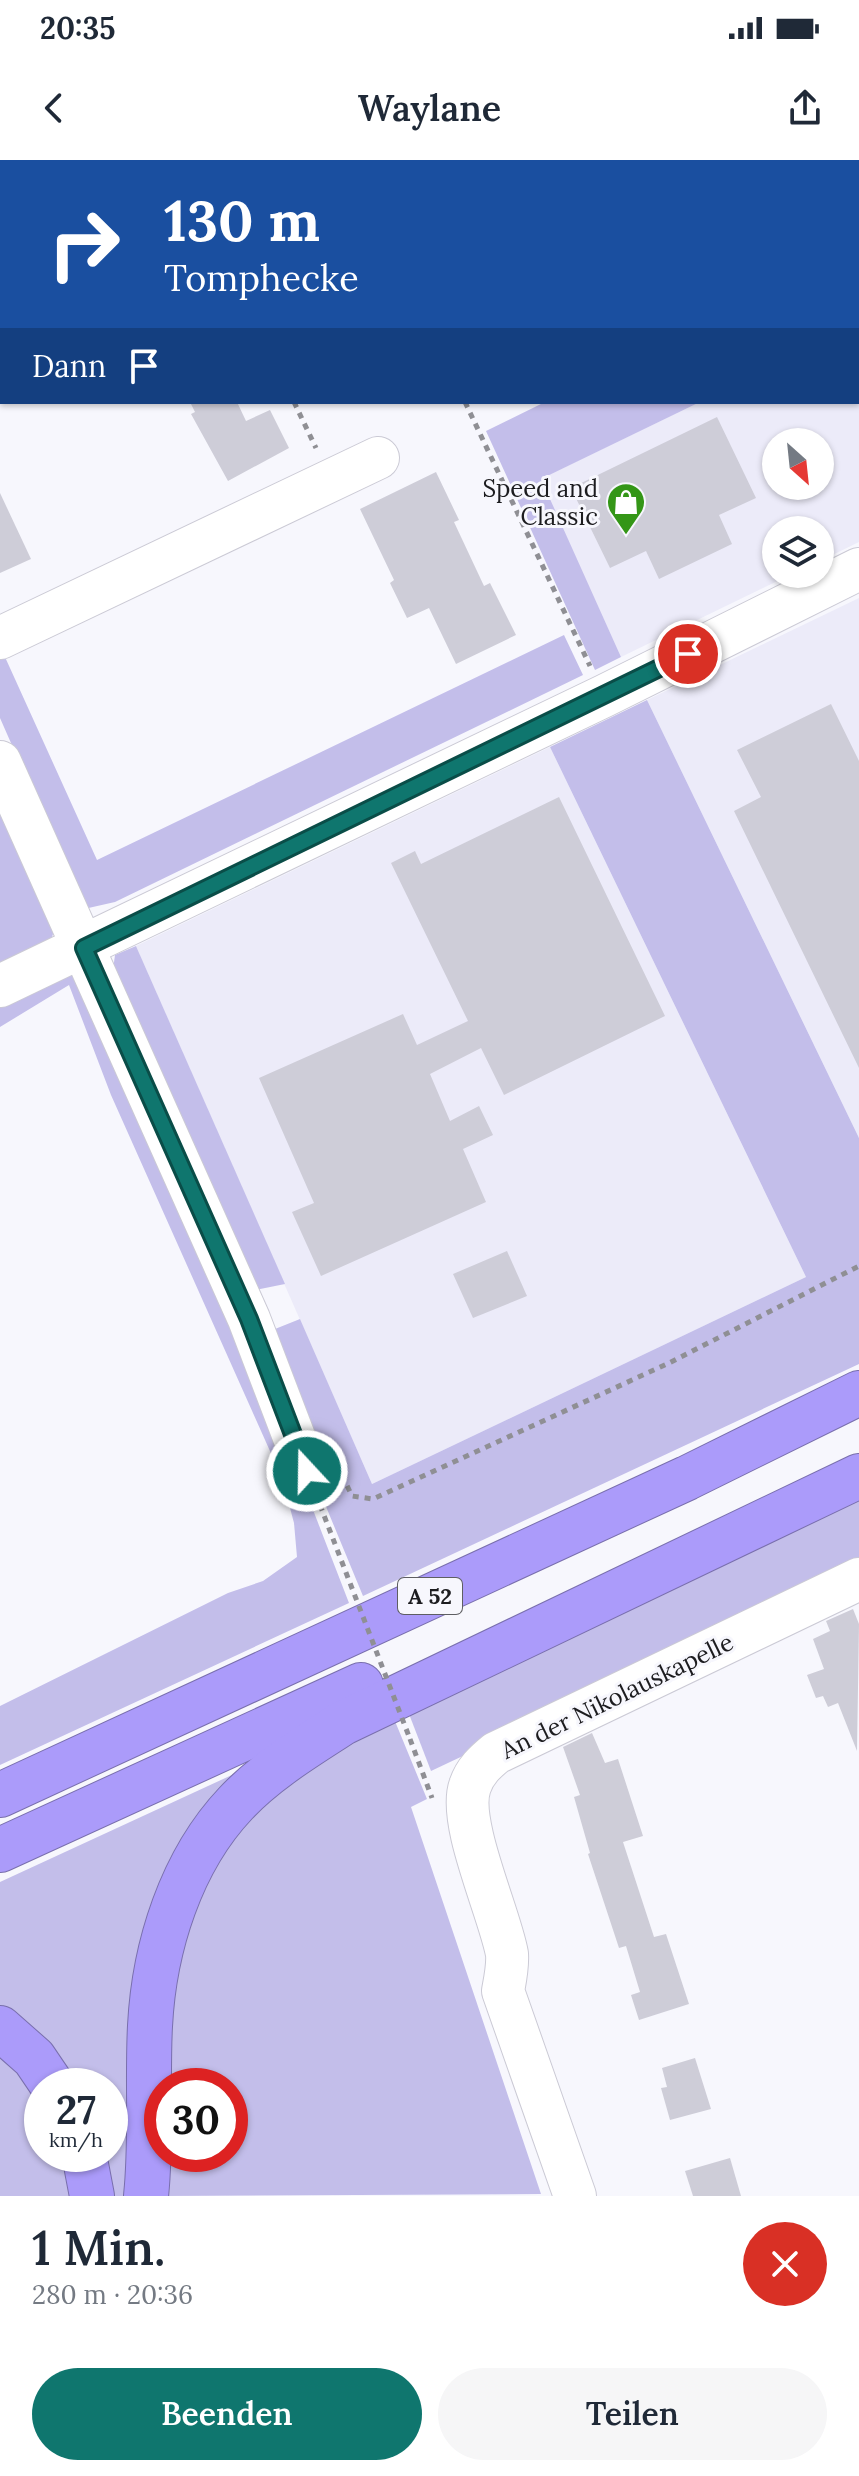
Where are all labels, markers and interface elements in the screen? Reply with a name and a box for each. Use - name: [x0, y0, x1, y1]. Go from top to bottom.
- text: 20:35: [40, 9, 116, 47]
- text: Waylane: [358, 85, 501, 131]
- icon: back: [32, 86, 76, 130]
- icon: share: [783, 86, 827, 130]
- text: 130 m: [164, 185, 320, 256]
- icon: right: [32, 192, 136, 296]
- text: Tomphecke: [164, 255, 359, 301]
- icon: arrive: [122, 344, 166, 388]
- text: Dann: [32, 347, 106, 385]
- north arrow: [762, 428, 834, 500]
- map controls: [762, 428, 834, 588]
- place label: Speed and Classic: [482, 473, 598, 532]
- shop icon: Speed and Classic: [605, 481, 647, 536]
- button: layers: [762, 516, 834, 588]
- pin: [654, 620, 722, 688]
- icon: arrive: [666, 632, 710, 676]
- position arrow: [265, 1429, 349, 1513]
- road number: A 52: [398, 1578, 462, 1614]
- street label: An der Nikolauskapelle: [495, 1626, 738, 1766]
- speed limit sign: 30: [144, 2068, 248, 2172]
- text: 27: [56, 2084, 96, 2135]
- text: km/h: [49, 2127, 103, 2152]
- text: 1 Min.: [32, 2217, 165, 2278]
- button: close: [743, 2222, 827, 2306]
- text: 280 m · 20:36: [32, 2278, 193, 2311]
- button: Beenden: [32, 2368, 422, 2460]
- button: Teilen: [438, 2368, 827, 2460]

